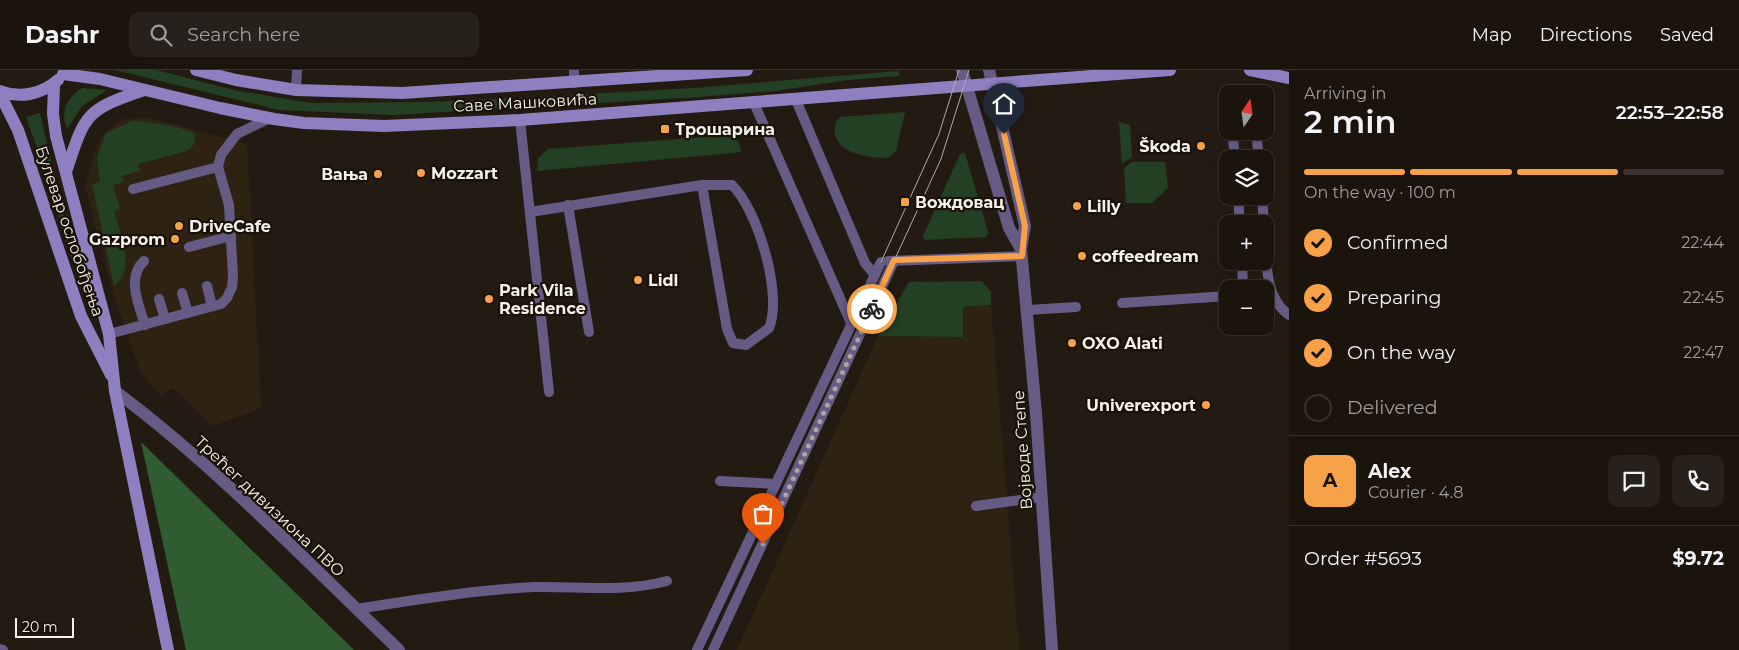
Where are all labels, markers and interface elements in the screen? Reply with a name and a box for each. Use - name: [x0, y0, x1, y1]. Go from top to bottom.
- search box: [129, 12, 479, 57]
- text: Dashr: [25, 20, 99, 49]
- icon: search: [147, 21, 175, 49]
- text: Search here: [187, 23, 300, 46]
- text: Map: [1472, 24, 1512, 46]
- text: Directions: [1540, 24, 1632, 46]
- text: Saved: [1660, 24, 1714, 46]
- pin: [983, 83, 1025, 134]
- text: Arriving in: [1304, 84, 1386, 103]
- north arrow: [1219, 85, 1274, 140]
- map controls: [1219, 85, 1274, 335]
- street label: Саве Машковића: [453, 89, 597, 116]
- icon: home: [990, 90, 1018, 118]
- text: 22:53–22:58: [1616, 101, 1724, 124]
- text: 2 min: [1304, 102, 1396, 141]
- place label: Трошарина: [675, 120, 775, 139]
- marker: Трошарина: [659, 123, 671, 135]
- place label: Škoda: [1139, 137, 1191, 156]
- marker: Škoda: [1195, 140, 1207, 152]
- street label: Булевар ослобођења: [31, 143, 108, 319]
- button: layers: [1219, 150, 1274, 205]
- place label: Mozzart: [431, 164, 498, 183]
- place label: Вања: [321, 165, 368, 184]
- marker: Mozzart: [415, 167, 427, 179]
- marker: Вања: [372, 168, 384, 180]
- text: On the way · 100 m: [1304, 183, 1456, 202]
- place label: Вождовац: [915, 193, 1004, 212]
- marker: Вождовац: [899, 196, 911, 208]
- place label: Lilly: [1087, 197, 1121, 216]
- marker: Lilly: [1071, 200, 1083, 212]
- button: +: [1219, 215, 1274, 270]
- place label: DriveCafe: [189, 217, 271, 236]
- marker: DriveCafe: [173, 220, 185, 232]
- icon: check: [1304, 229, 1332, 257]
- place label: Gazprom: [89, 230, 165, 249]
- text: Confirmed: [1347, 231, 1448, 254]
- marker: Gazprom: [169, 233, 181, 245]
- text: 22:44: [1681, 233, 1724, 252]
- place label: coffeedream: [1092, 247, 1199, 266]
- marker: coffeedream: [1076, 250, 1088, 262]
- place label: Lidl: [648, 271, 678, 290]
- marker: Lidl: [632, 274, 644, 286]
- button: −: [1219, 280, 1274, 335]
- place label: Park Vila Residence: [499, 281, 586, 318]
- courier: [847, 284, 897, 334]
- icon: check: [1304, 284, 1332, 312]
- text: Preparing: [1347, 286, 1442, 309]
- text: 22:45: [1683, 288, 1724, 307]
- marker: Park Vila Residence: [483, 293, 495, 305]
- icon: bike: [858, 295, 886, 323]
- place label: OXO Alati: [1082, 334, 1163, 353]
- marker: OXO Alati: [1066, 337, 1078, 349]
- icon: check: [1304, 339, 1332, 367]
- text: On the way: [1347, 341, 1455, 364]
- text: 22:47: [1683, 343, 1724, 362]
- street label: Војводе Степе: [1009, 390, 1036, 510]
- place label: Univerexport: [1086, 396, 1196, 415]
- text: Delivered: [1347, 396, 1438, 419]
- marker: Univerexport: [1200, 399, 1212, 411]
- street label: Трећег дивизиона ПВО: [191, 432, 348, 581]
- button: chat: [1608, 455, 1660, 507]
- button: phone: [1672, 455, 1724, 507]
- text: Alex: [1368, 460, 1411, 483]
- text: A: [1323, 469, 1337, 492]
- text: Courier · 4.8: [1368, 483, 1464, 502]
- pin: [742, 493, 784, 544]
- icon: bag: [749, 500, 777, 528]
- text: Order #5693: [1304, 547, 1422, 570]
- text: $9.72: [1673, 547, 1724, 570]
- scale bar: [15, 615, 74, 638]
- text: 20 m: [22, 618, 58, 636]

